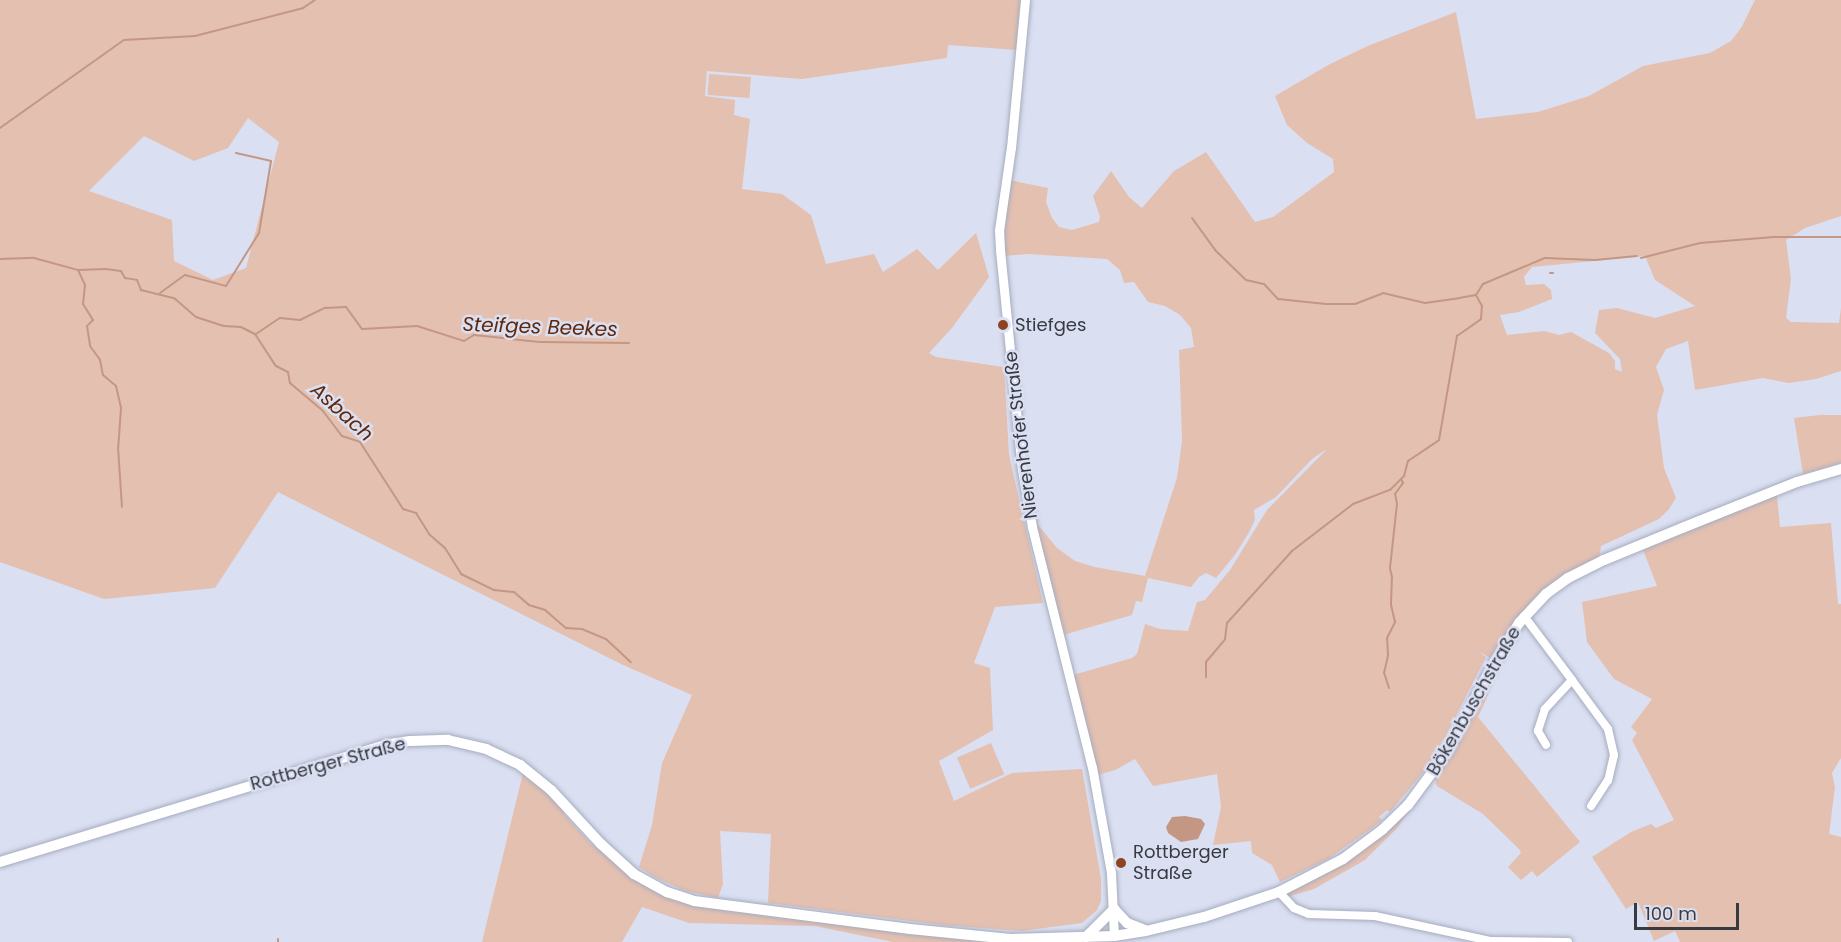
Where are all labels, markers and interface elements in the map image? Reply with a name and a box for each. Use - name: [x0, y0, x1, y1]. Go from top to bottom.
- water label: Steifges Beekes: [462, 312, 618, 342]
- place label: Stiefges: [1015, 314, 1086, 336]
- marker: Stiefges: [996, 318, 1010, 332]
- street label: Nierenhofer Straße: [1000, 350, 1042, 520]
- water label: Asbach: [306, 378, 378, 446]
- street label: Bökenbuschstraße: [1423, 623, 1525, 779]
- street label: Rottberger Straße: [248, 733, 408, 795]
- place label: Rottberger Straße: [1133, 842, 1229, 884]
- marker: Rottberger Straße: [1114, 856, 1128, 870]
- scale bar: [1637, 891, 1742, 929]
- text: 100 m: [1645, 901, 1697, 926]

